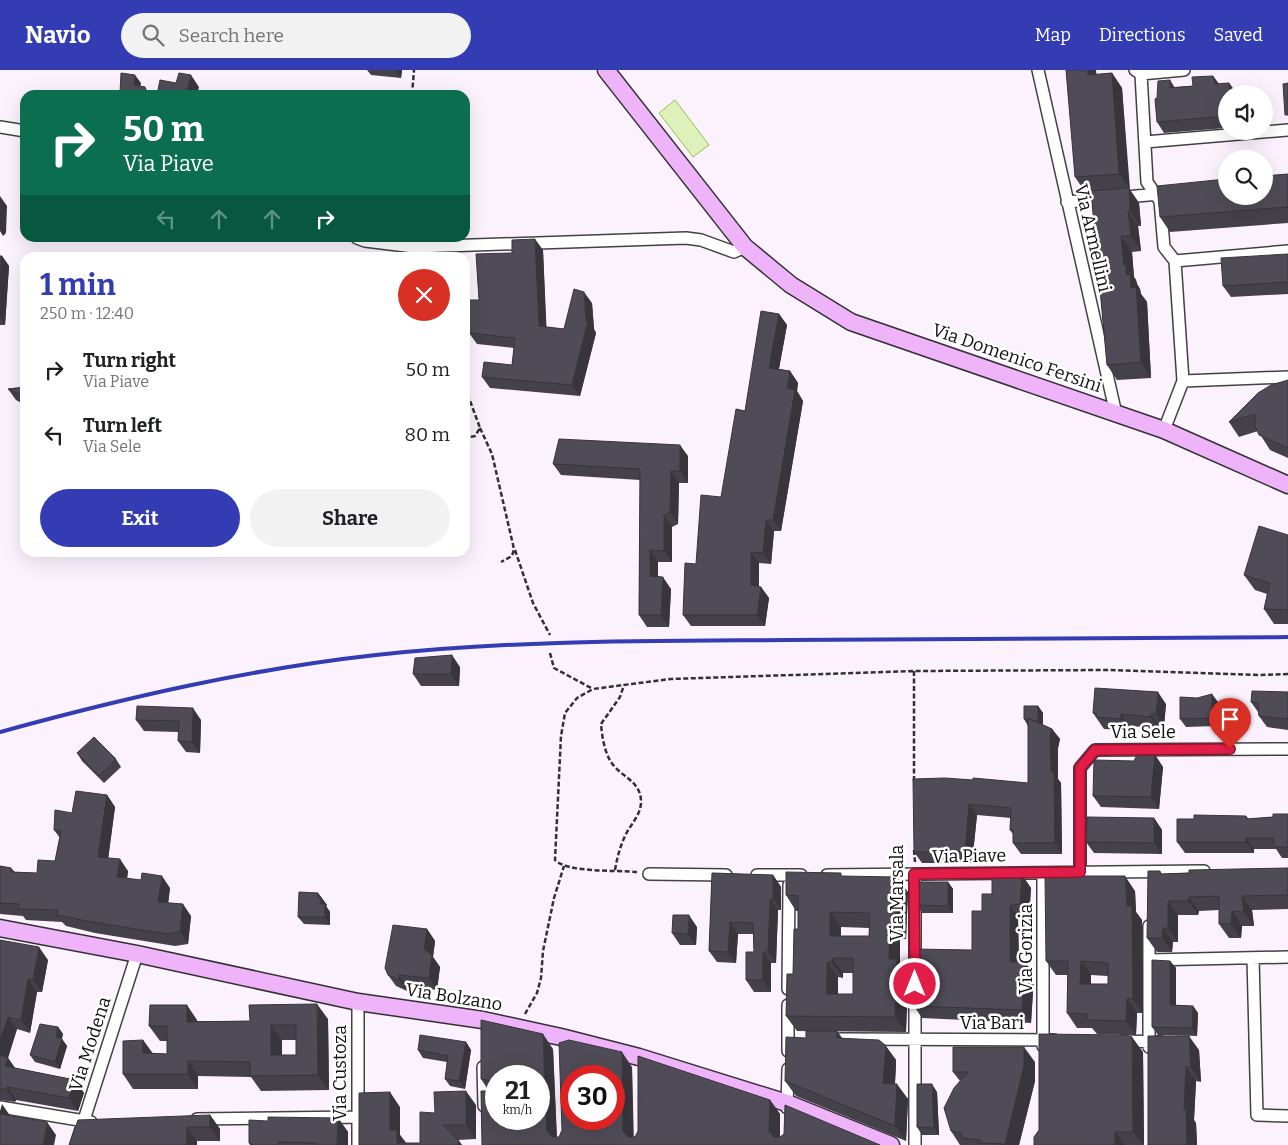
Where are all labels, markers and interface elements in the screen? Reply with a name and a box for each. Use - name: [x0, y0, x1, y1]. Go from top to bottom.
- search box: [121, 13, 471, 58]
- text: Navio: [25, 21, 91, 49]
- icon: search: [139, 21, 167, 49]
- text: Search here: [179, 24, 284, 47]
- text: Map: [1035, 24, 1071, 46]
- text: Directions: [1099, 24, 1186, 46]
- text: Saved: [1214, 24, 1263, 46]
- map controls: [1218, 85, 1273, 205]
- button: sound: [1218, 85, 1273, 140]
- text: 50 m: [123, 108, 204, 150]
- icon: right: [40, 110, 105, 175]
- text: Via Piave: [123, 150, 214, 177]
- button: search: [1218, 150, 1273, 205]
- street label: Via Armellini: [1070, 182, 1116, 294]
- icon: left: [152, 205, 180, 233]
- icon: ahead: [205, 205, 233, 233]
- icon: ahead: [258, 205, 286, 233]
- icon: right: [311, 205, 339, 233]
- text: 1 min: [40, 267, 116, 303]
- button: close: [398, 269, 450, 321]
- text: 250 m · 12:40: [40, 304, 134, 323]
- street label: Via Domenico Fersini: [929, 319, 1105, 397]
- text: Turn right: [83, 349, 176, 372]
- icon: right: [40, 356, 68, 384]
- text: 50 m: [406, 358, 450, 381]
- text: Via Piave: [83, 372, 149, 391]
- text: Turn left: [83, 414, 162, 437]
- icon: left: [40, 421, 68, 449]
- text: 80 m: [404, 423, 450, 446]
- text: Via Sele: [83, 437, 141, 456]
- button: Exit: [40, 489, 240, 547]
- button: Share: [250, 489, 450, 547]
- pin: [1209, 698, 1251, 749]
- icon: arrive: [1216, 705, 1244, 733]
- street label: Via Sele: [1110, 721, 1176, 743]
- street label: Via Marsala: [886, 844, 908, 941]
- street label: Via Piave: [932, 844, 1006, 868]
- street label: Via Gorizia: [1015, 904, 1037, 994]
- position arrow: [888, 957, 940, 1009]
- street label: Via Bolzano: [404, 979, 504, 1015]
- street label: Via Modena: [64, 994, 116, 1094]
- street label: Via Bari: [960, 1012, 1024, 1034]
- street label: Via Custoza: [329, 1025, 351, 1121]
- speed limit sign: 30: [560, 1065, 625, 1130]
- text: 21: [505, 1076, 530, 1106]
- text: km/h: [503, 1103, 532, 1117]

